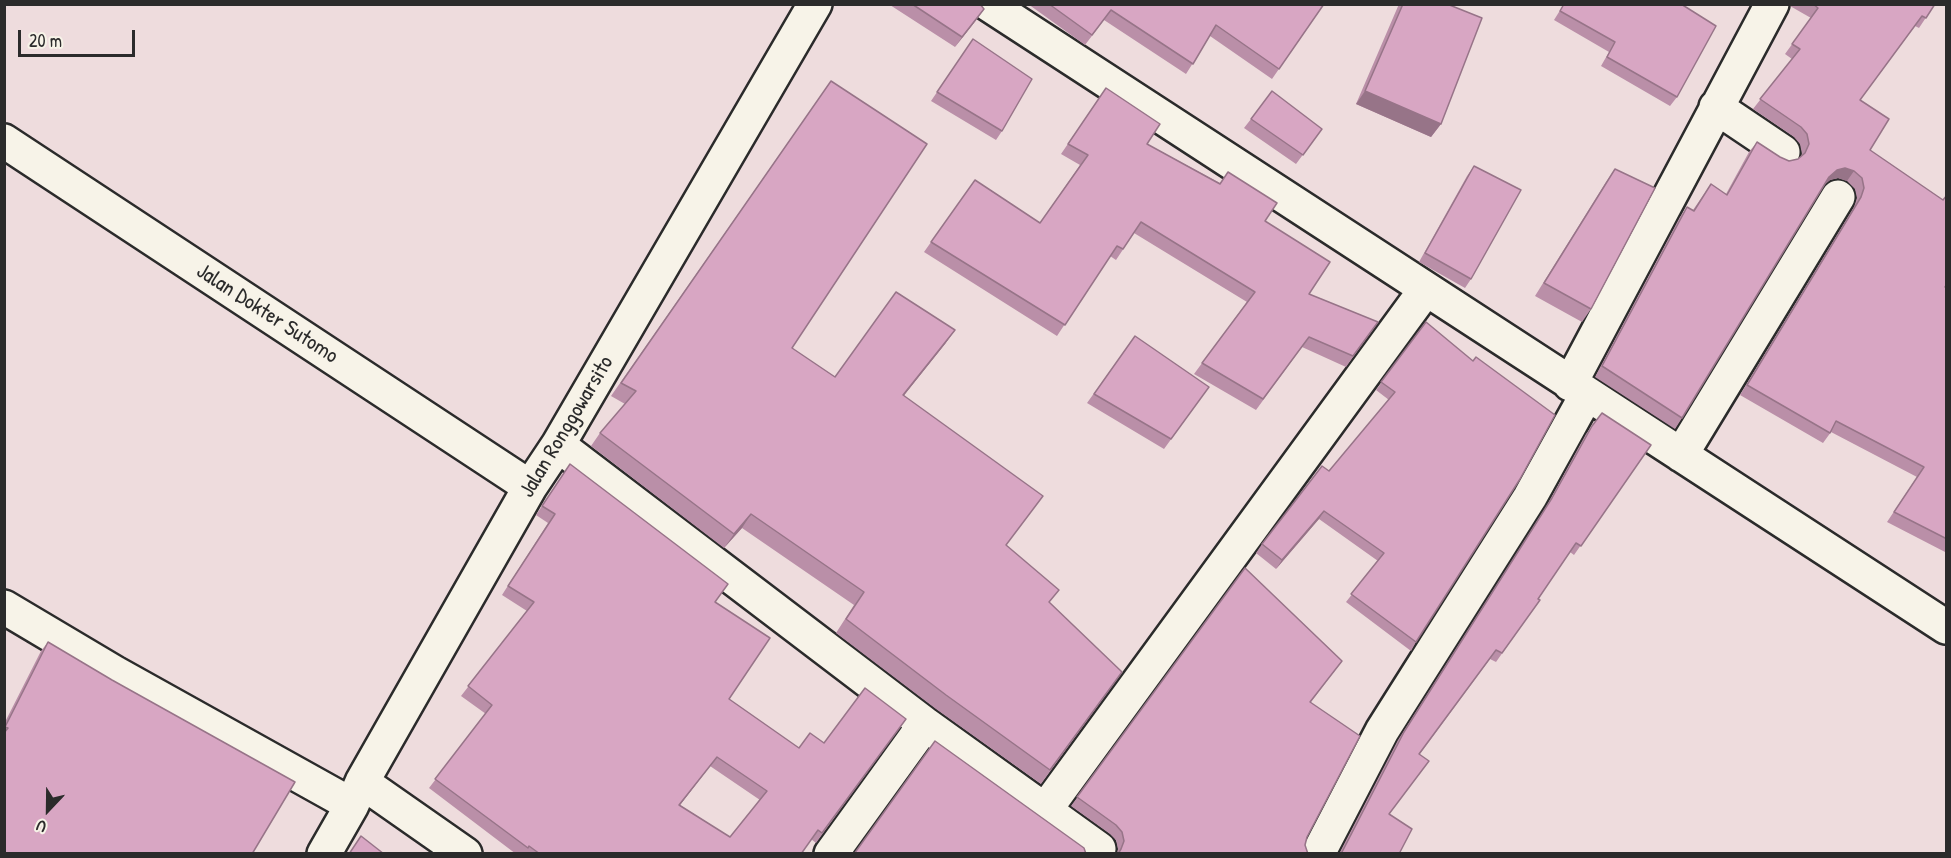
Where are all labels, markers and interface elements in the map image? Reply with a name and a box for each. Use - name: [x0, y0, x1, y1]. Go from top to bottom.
- scale bar: [21, 18, 138, 56]
- text: 20 m: [29, 28, 62, 53]
- street label: Jalan Dokter Sutomo: [191, 258, 343, 370]
- street label: Jalan Ronggowarsito: [514, 351, 620, 503]
- north arrow: [18, 780, 78, 840]
- text: U: [33, 815, 49, 839]

